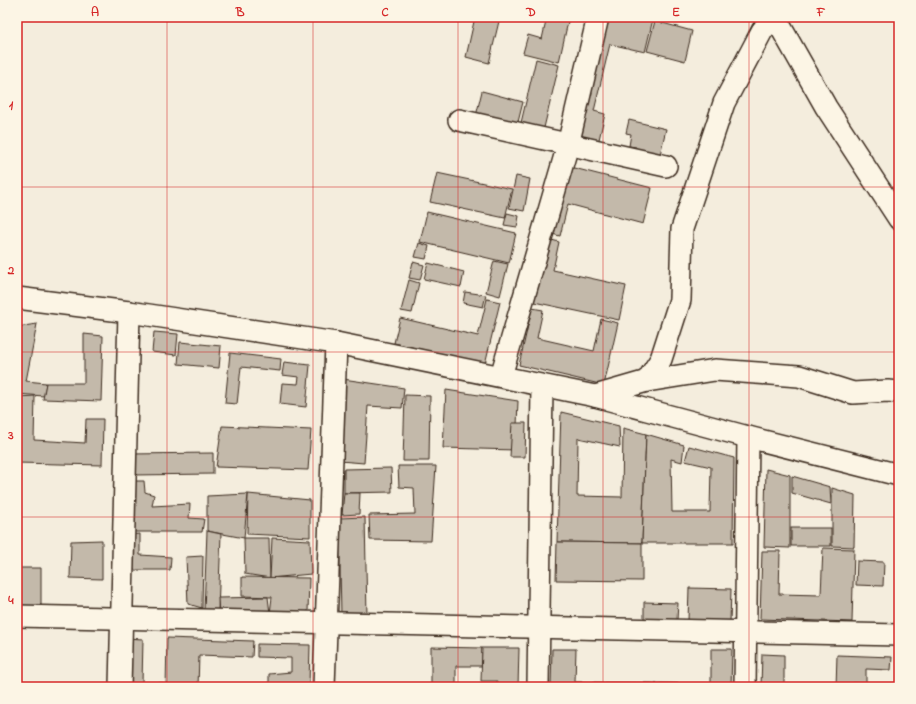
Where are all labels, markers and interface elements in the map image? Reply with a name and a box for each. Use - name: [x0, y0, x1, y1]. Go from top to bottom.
- text: A: [91, 3, 99, 22]
- text: B: [235, 3, 245, 22]
- text: C: [381, 3, 389, 22]
- text: D: [525, 3, 536, 22]
- text: E: [672, 3, 680, 22]
- text: F: [816, 3, 826, 22]
- text: 1: [9, 96, 14, 115]
- text: 2: [7, 261, 15, 280]
- text: 3: [7, 426, 14, 445]
- text: 4: [7, 591, 14, 610]

